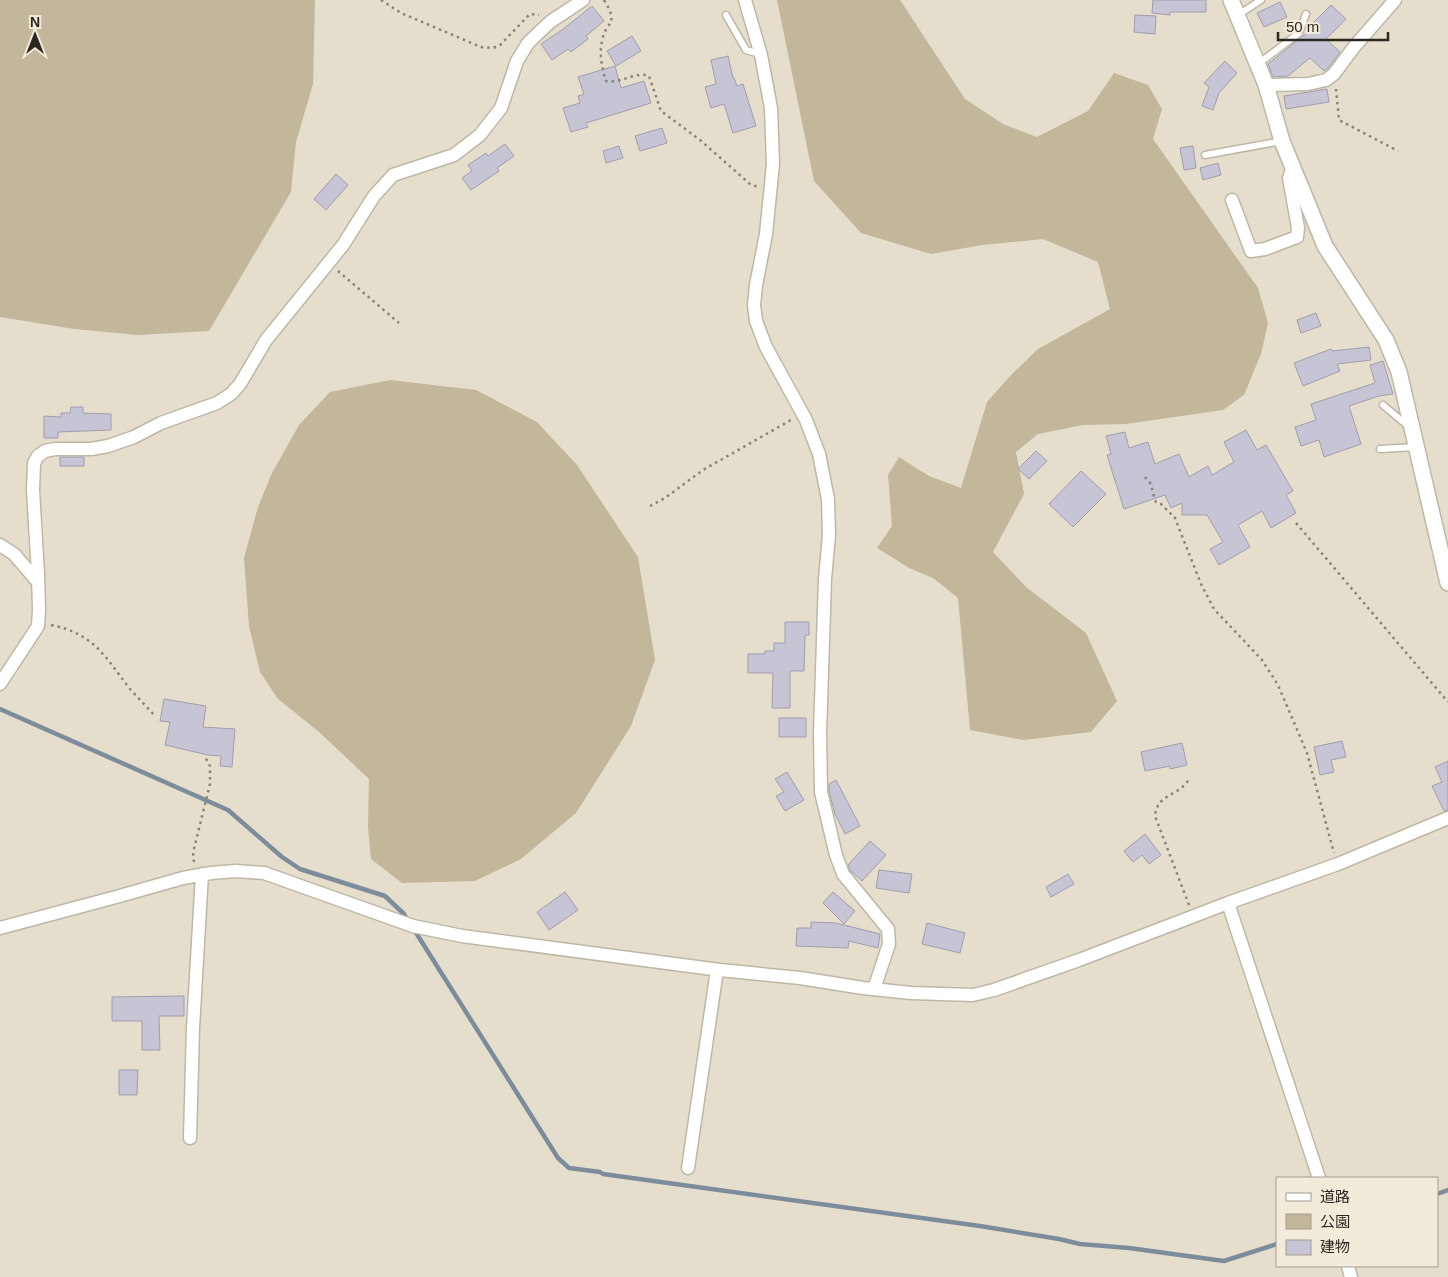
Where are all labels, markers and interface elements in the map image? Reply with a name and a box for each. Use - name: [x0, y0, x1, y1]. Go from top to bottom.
- north arrow: [10, 10, 60, 60]
- scale bar: [1278, 10, 1388, 42]
- text: N: [30, 14, 40, 30]
- text: 50 m: [1286, 18, 1319, 35]
- legend: [1276, 1177, 1438, 1267]
- text: 道路: [1320, 1188, 1350, 1205]
- text: 公園: [1320, 1213, 1350, 1230]
- text: 建物: [1320, 1238, 1350, 1255]

